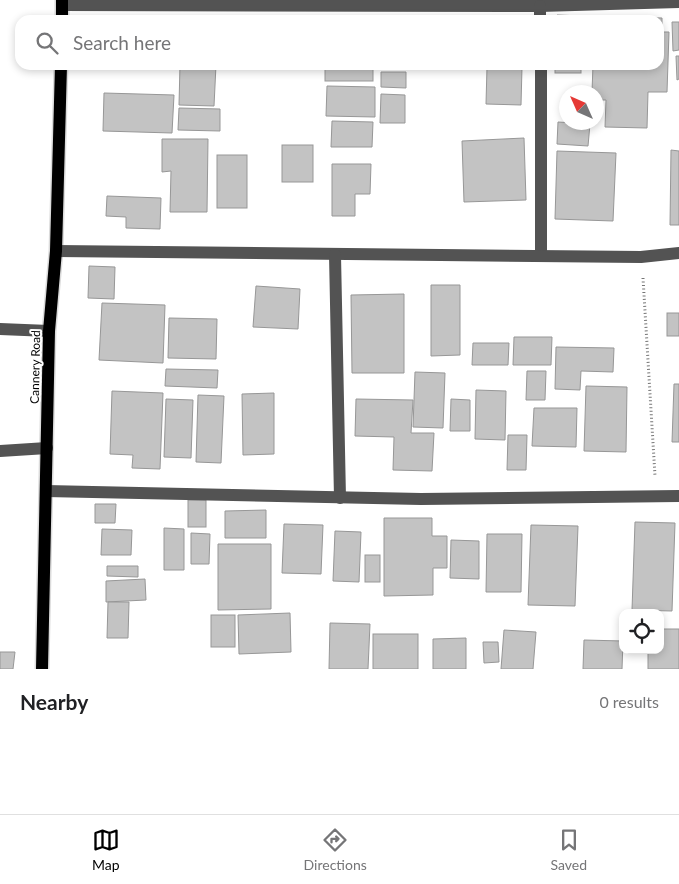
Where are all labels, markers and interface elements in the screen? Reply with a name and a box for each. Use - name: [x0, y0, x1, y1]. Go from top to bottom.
- search box: [15, 15, 664, 70]
- icon: search: [33, 29, 61, 57]
- text: Search here: [73, 31, 171, 54]
- north arrow: [559, 85, 604, 130]
- street label: Cannery Road: [27, 330, 43, 404]
- map controls: [619, 609, 664, 654]
- button: locate: [619, 609, 664, 654]
- text: Nearby: [20, 689, 88, 714]
- text: 0 results: [599, 692, 659, 711]
- tab: Map: [92, 826, 120, 873]
- tab: Directions: [304, 826, 367, 873]
- tab: Saved: [551, 826, 587, 873]

